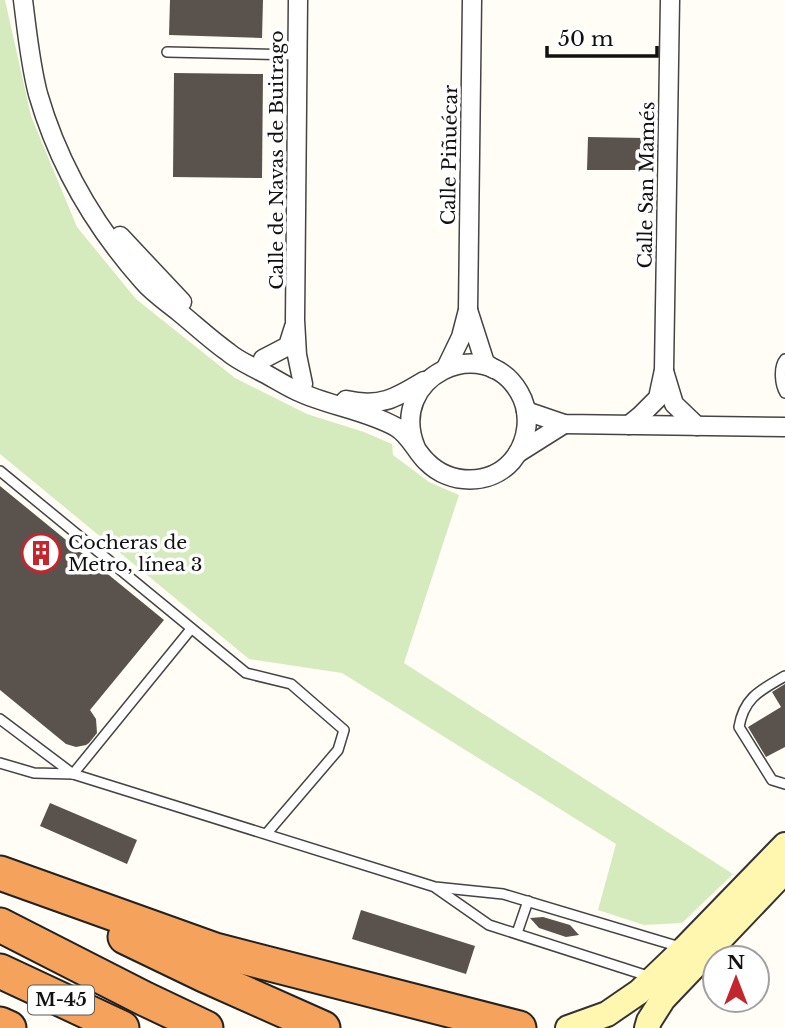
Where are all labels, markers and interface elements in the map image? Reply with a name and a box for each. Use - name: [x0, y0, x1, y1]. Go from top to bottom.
- scale bar: [547, 14, 657, 58]
- text: 50 m: [558, 26, 614, 52]
- street label: Calle de Navas de Buitrago: [265, 30, 288, 290]
- street label: Calle Piñuécar: [437, 85, 462, 225]
- street label: Calle San Mamés: [634, 101, 659, 269]
- place label: Cocheras de Metro, línea 3: [68, 531, 202, 576]
- building icon: Cocheras de Metro, línea 3: [20, 532, 62, 574]
- north arrow: [701, 944, 771, 1014]
- text: N: [727, 951, 745, 974]
- road number: M-45: [28, 986, 94, 1015]

